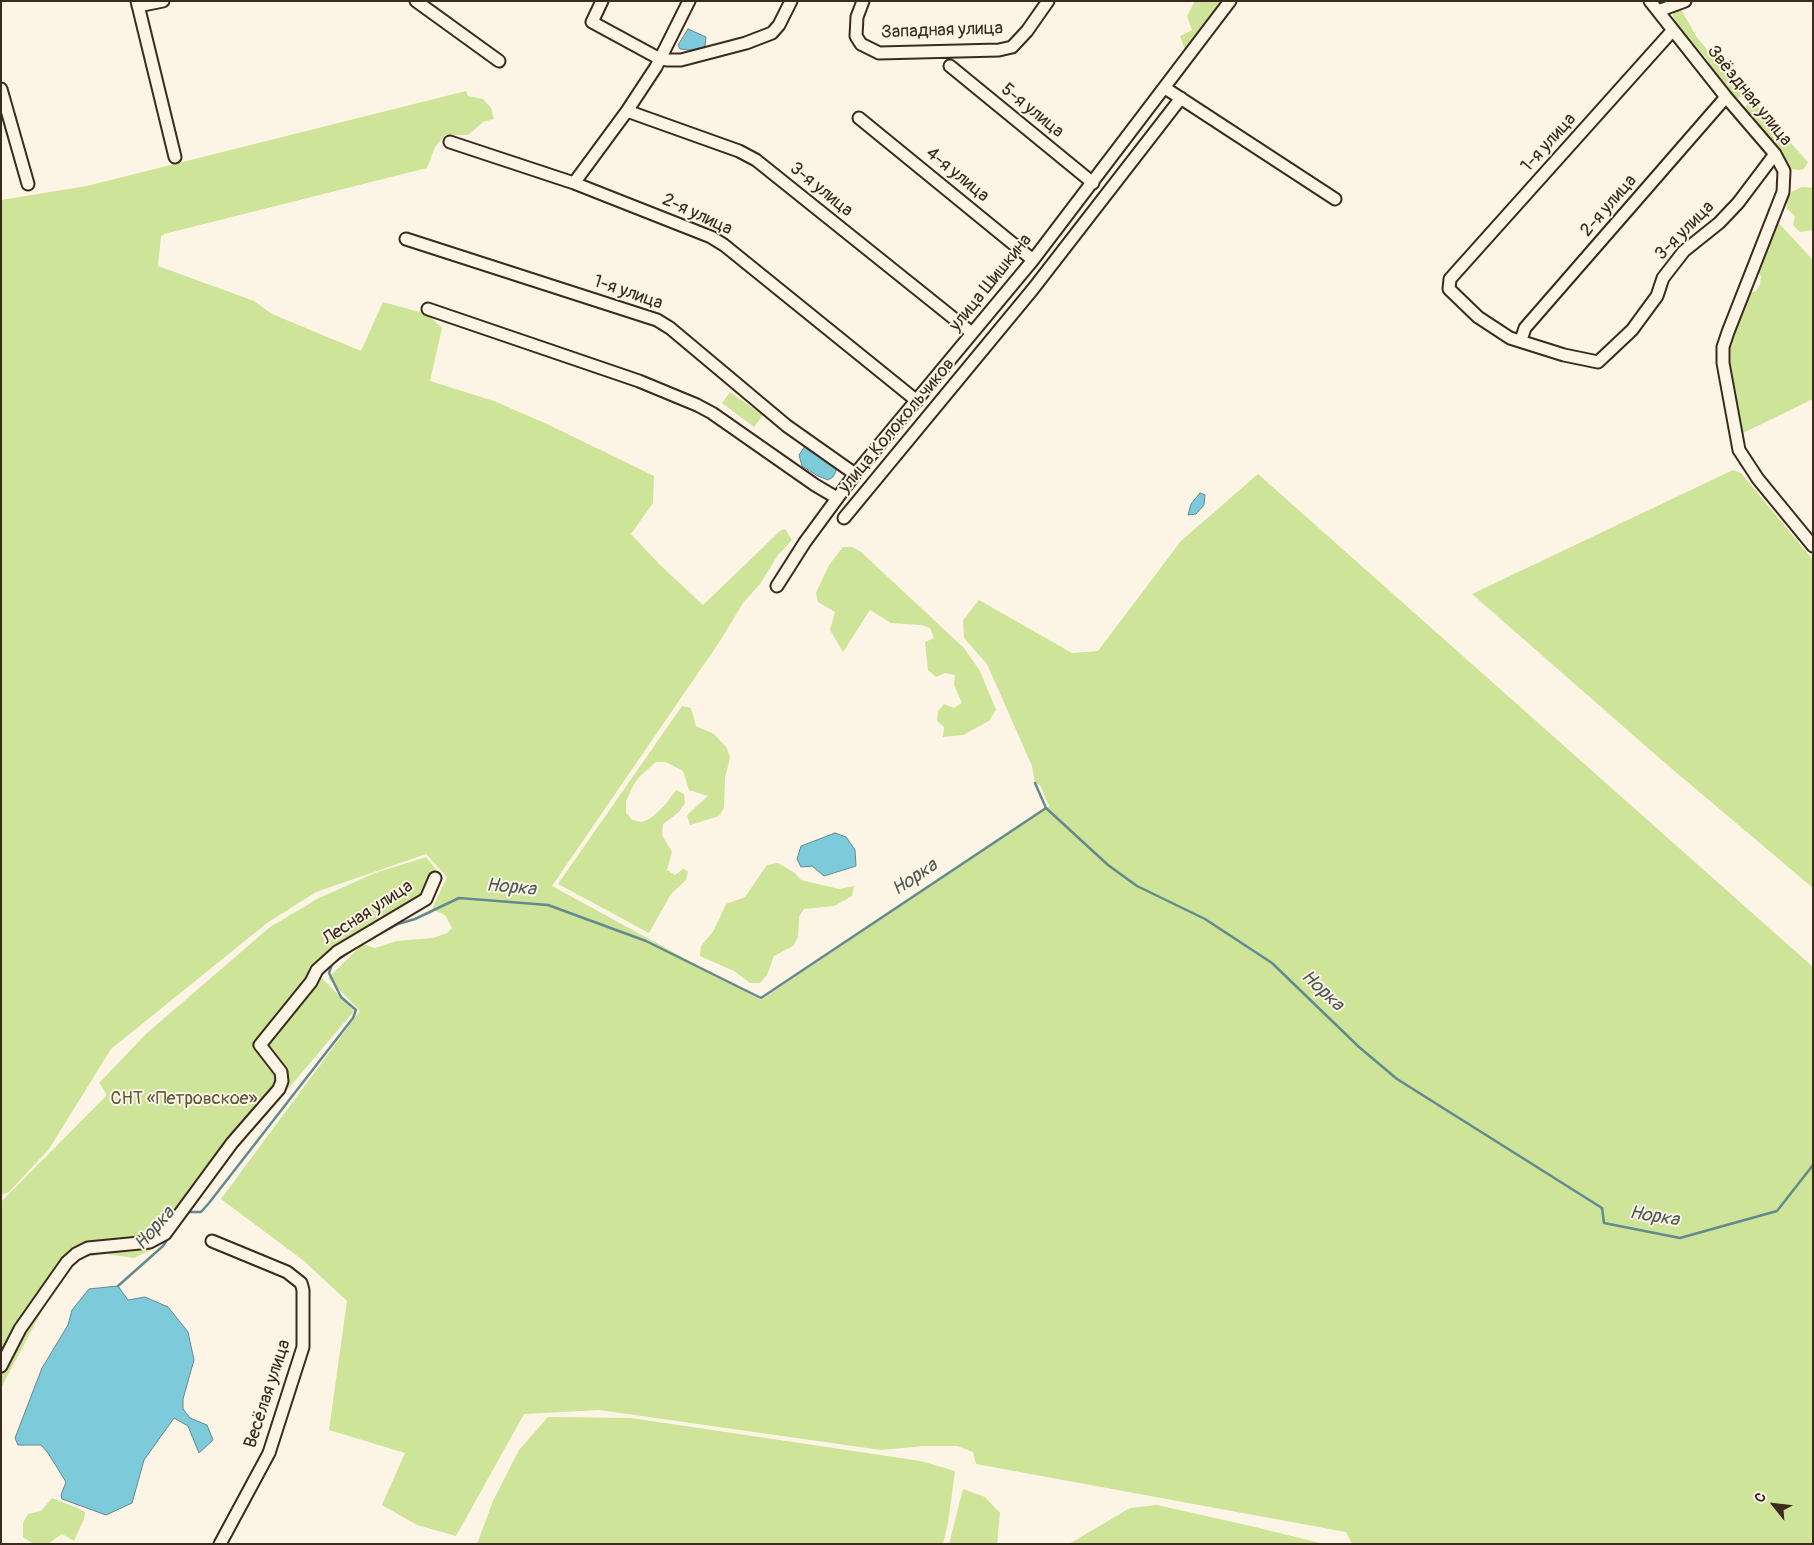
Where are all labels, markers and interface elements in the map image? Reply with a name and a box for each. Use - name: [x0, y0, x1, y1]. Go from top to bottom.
- street label: Западная улица: [881, 18, 1003, 44]
- street label: Звёздная улица: [1702, 41, 1796, 151]
- street label: 5-я улица: [996, 79, 1068, 143]
- street label: 1-я улица: [1517, 109, 1581, 177]
- street label: 4-я улица: [921, 143, 993, 207]
- street label: 3-я улица: [785, 158, 857, 222]
- street label: 2-я улица: [1576, 171, 1642, 241]
- street label: 2-я улица: [658, 189, 736, 241]
- street label: 3-я улица: [1651, 197, 1719, 265]
- street label: улица Шишкина: [945, 230, 1037, 336]
- street label: 1-я улица: [590, 271, 666, 315]
- street label: улица Колокольчиков: [834, 354, 960, 498]
- water label: Норка: [888, 855, 942, 901]
- water label: Норка: [485, 874, 537, 902]
- street label: Лесная улица: [319, 876, 417, 950]
- water label: Норка: [1296, 966, 1348, 1016]
- park label: СНТ «Петровское»: [110, 1088, 258, 1110]
- water label: Норка: [1628, 1202, 1680, 1232]
- water label: Норка: [130, 1203, 180, 1255]
- street label: Весёлая улица: [240, 1337, 296, 1451]
- north arrow: [1749, 1480, 1799, 1530]
- text: С: [1751, 1490, 1770, 1505]

